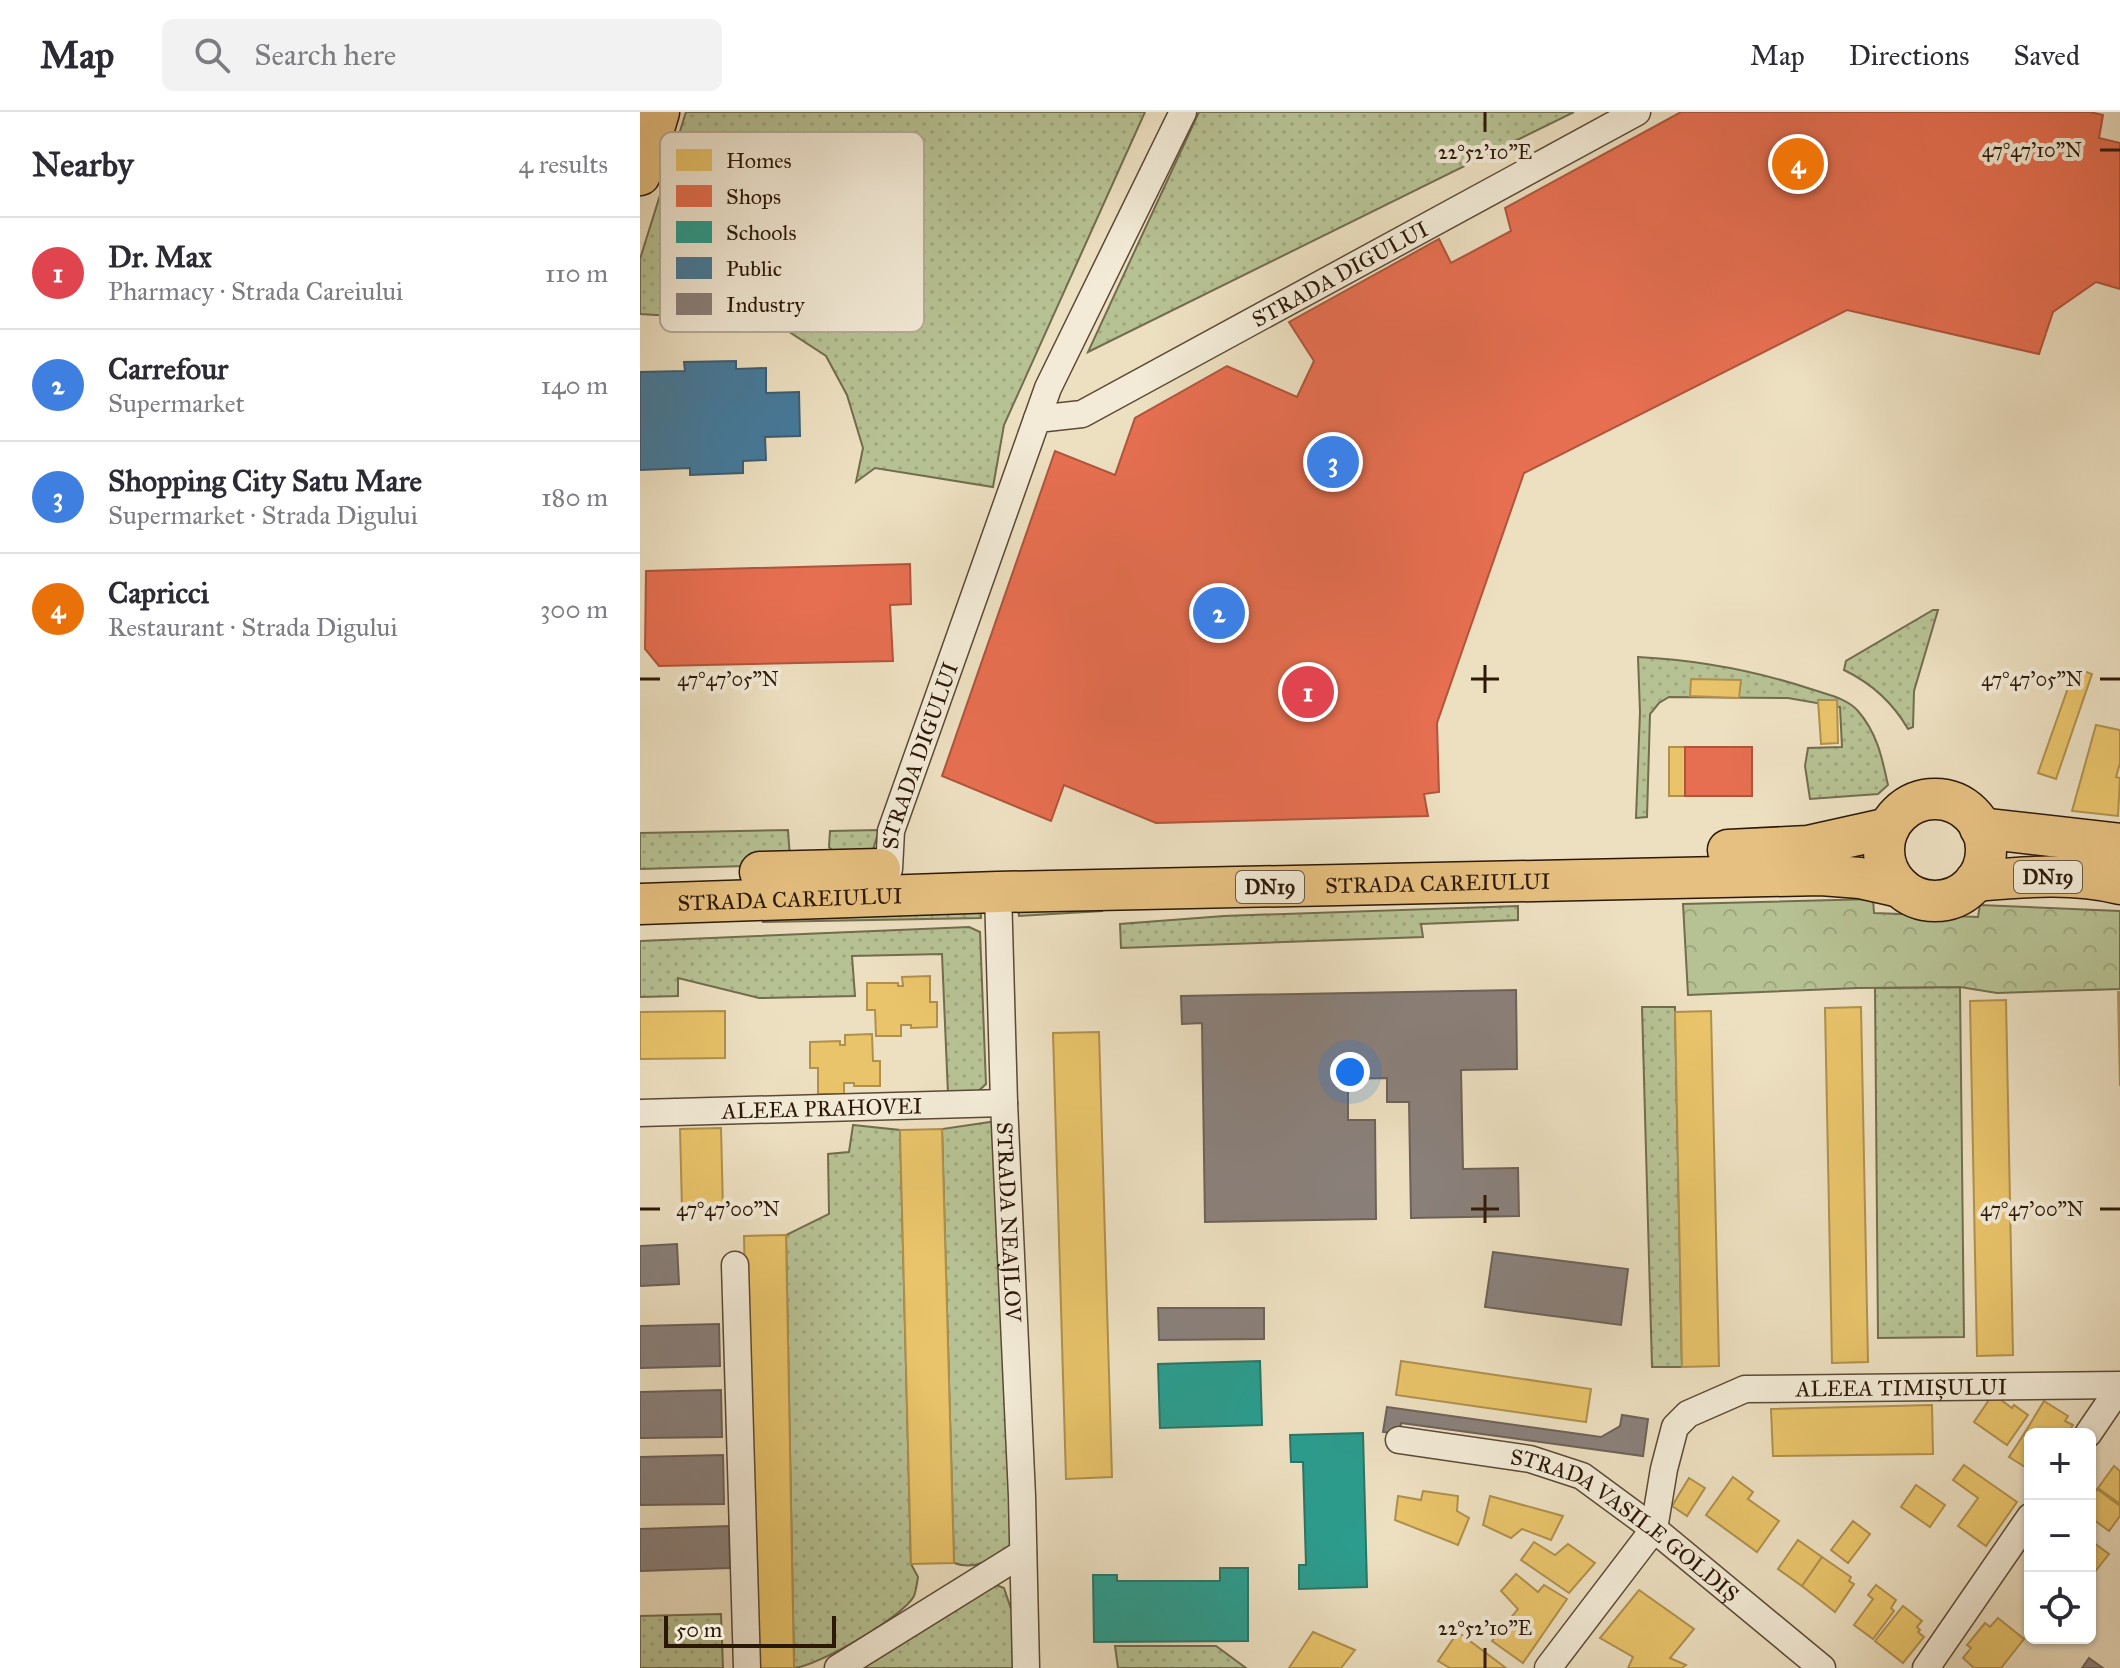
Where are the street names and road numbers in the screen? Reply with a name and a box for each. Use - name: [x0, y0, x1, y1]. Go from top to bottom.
- street label: STRADA DIGULUI: [1247, 215, 1433, 333]
- street label: STRADA DIGULUI: [877, 659, 964, 850]
- road number: DN19: [2014, 861, 2082, 893]
- street label: STRADA CAREIULUI: [1325, 868, 1551, 899]
- road number: DN19: [1236, 871, 1304, 903]
- street label: STRADA CAREIULUI: [677, 882, 903, 917]
- street label: ALEEA PRAHOVEI: [720, 1092, 923, 1125]
- street label: STRADA NEAJLOV: [991, 1121, 1027, 1324]
- street label: ALEEA TIMIȘULUI: [1794, 1373, 2007, 1402]
- street label: STRADA VASILE GOLDIȘ: [1509, 1443, 1744, 1608]

